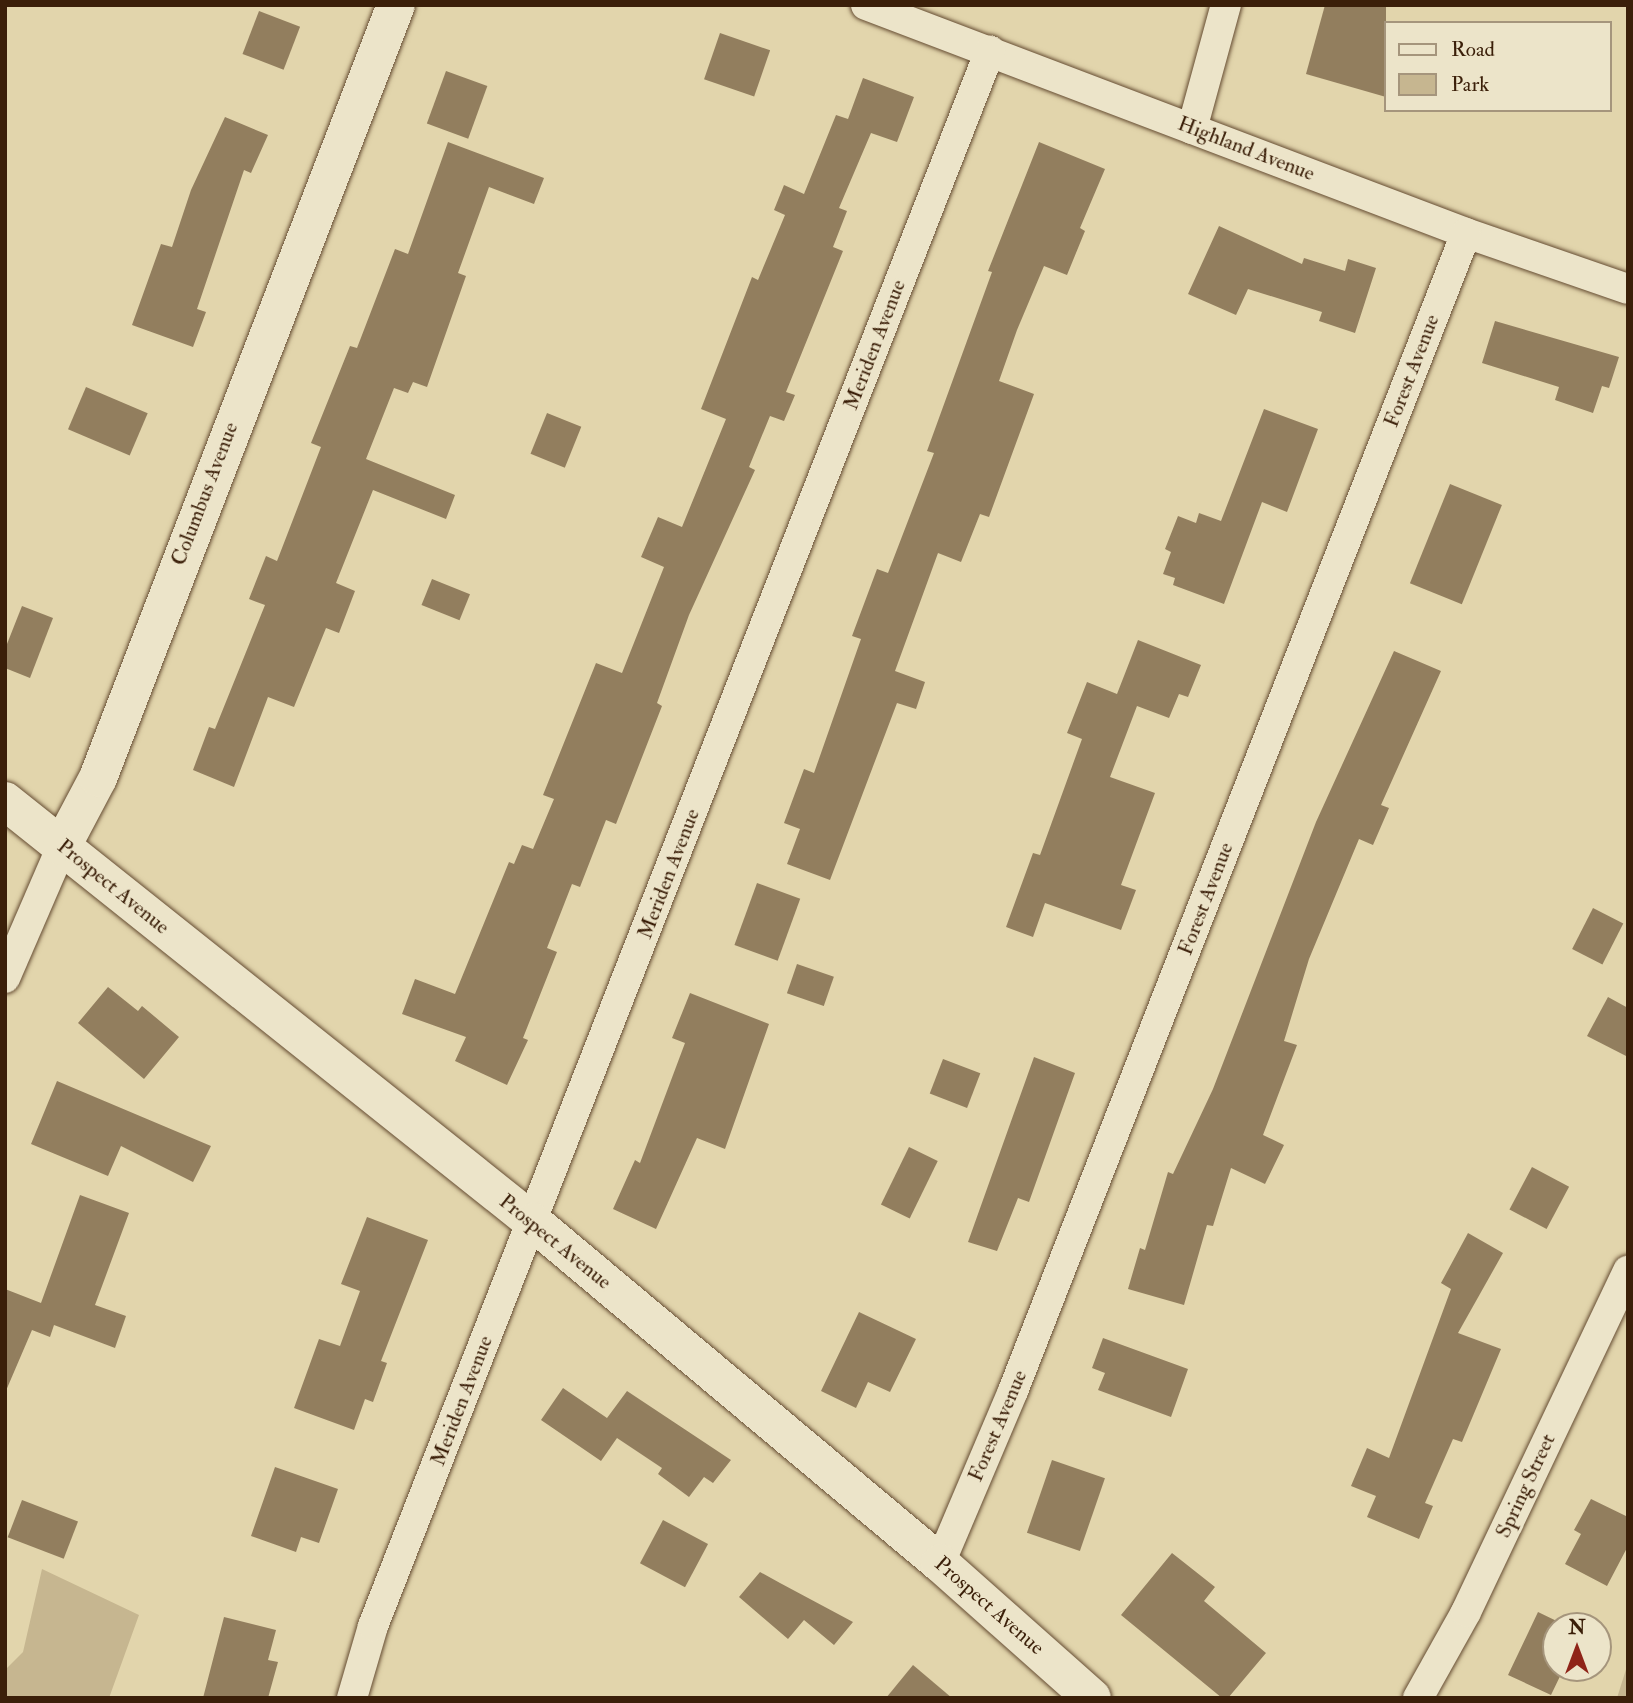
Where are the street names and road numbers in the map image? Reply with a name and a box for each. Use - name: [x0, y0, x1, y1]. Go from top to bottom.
- street label: Highland Avenue: [1174, 111, 1318, 187]
- street label: Meriden Avenue: [839, 276, 911, 414]
- street label: Forest Avenue: [1379, 311, 1445, 431]
- street label: Columbus Avenue: [166, 419, 244, 569]
- street label: Meriden Avenue: [633, 805, 705, 943]
- street label: Prospect Avenue: [52, 834, 174, 940]
- street label: Forest Avenue: [1173, 839, 1239, 959]
- street label: Prospect Avenue: [494, 1189, 616, 1295]
- street label: Meriden Avenue: [426, 1332, 498, 1470]
- street label: Forest Avenue: [963, 1367, 1033, 1485]
- street label: Spring Street: [1491, 1430, 1561, 1542]
- street label: Prospect Avenue: [929, 1552, 1049, 1660]

